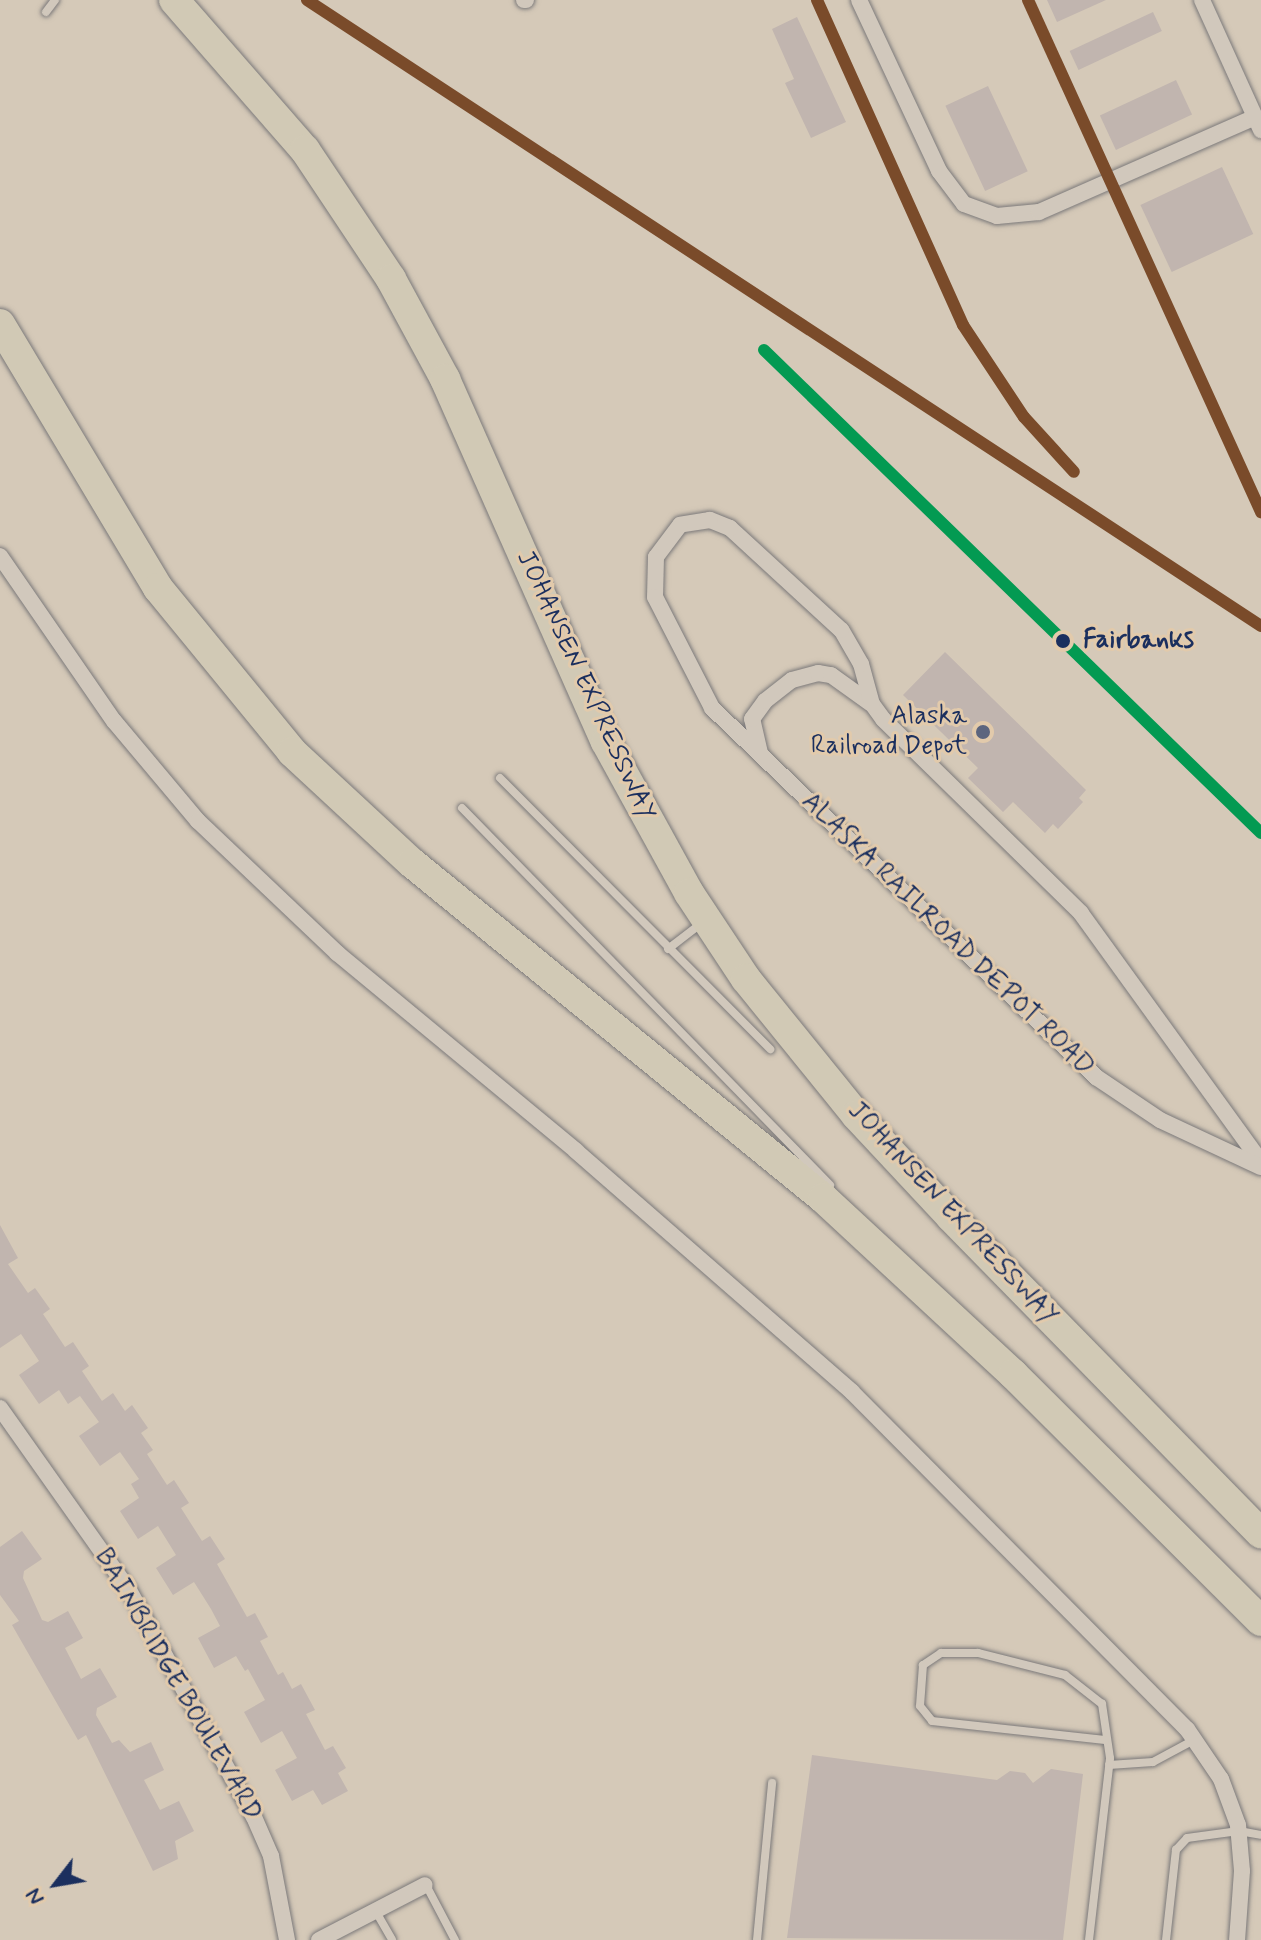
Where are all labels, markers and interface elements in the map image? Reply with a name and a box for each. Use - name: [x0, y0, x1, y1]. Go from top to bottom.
- street label: JOHANSEN EXPRESSWAY: [508, 544, 662, 828]
- place label: Fairbanks: [1083, 625, 1194, 657]
- marker: Fairbanks: [1050, 628, 1076, 654]
- place label: Alaska Railroad Depot: [811, 701, 967, 762]
- marker: Alaska Railroad Depot: [974, 723, 992, 741]
- street label: ALASKA RAILROAD DEPOT ROAD: [795, 787, 1099, 1083]
- street label: JOHANSEN EXPRESSWAY: [838, 1094, 1066, 1334]
- street label: BAINBRIDGE BOULEVARD: [86, 1543, 268, 1827]
- north arrow: [16, 1844, 96, 1924]
- text: N: [20, 1883, 51, 1910]

